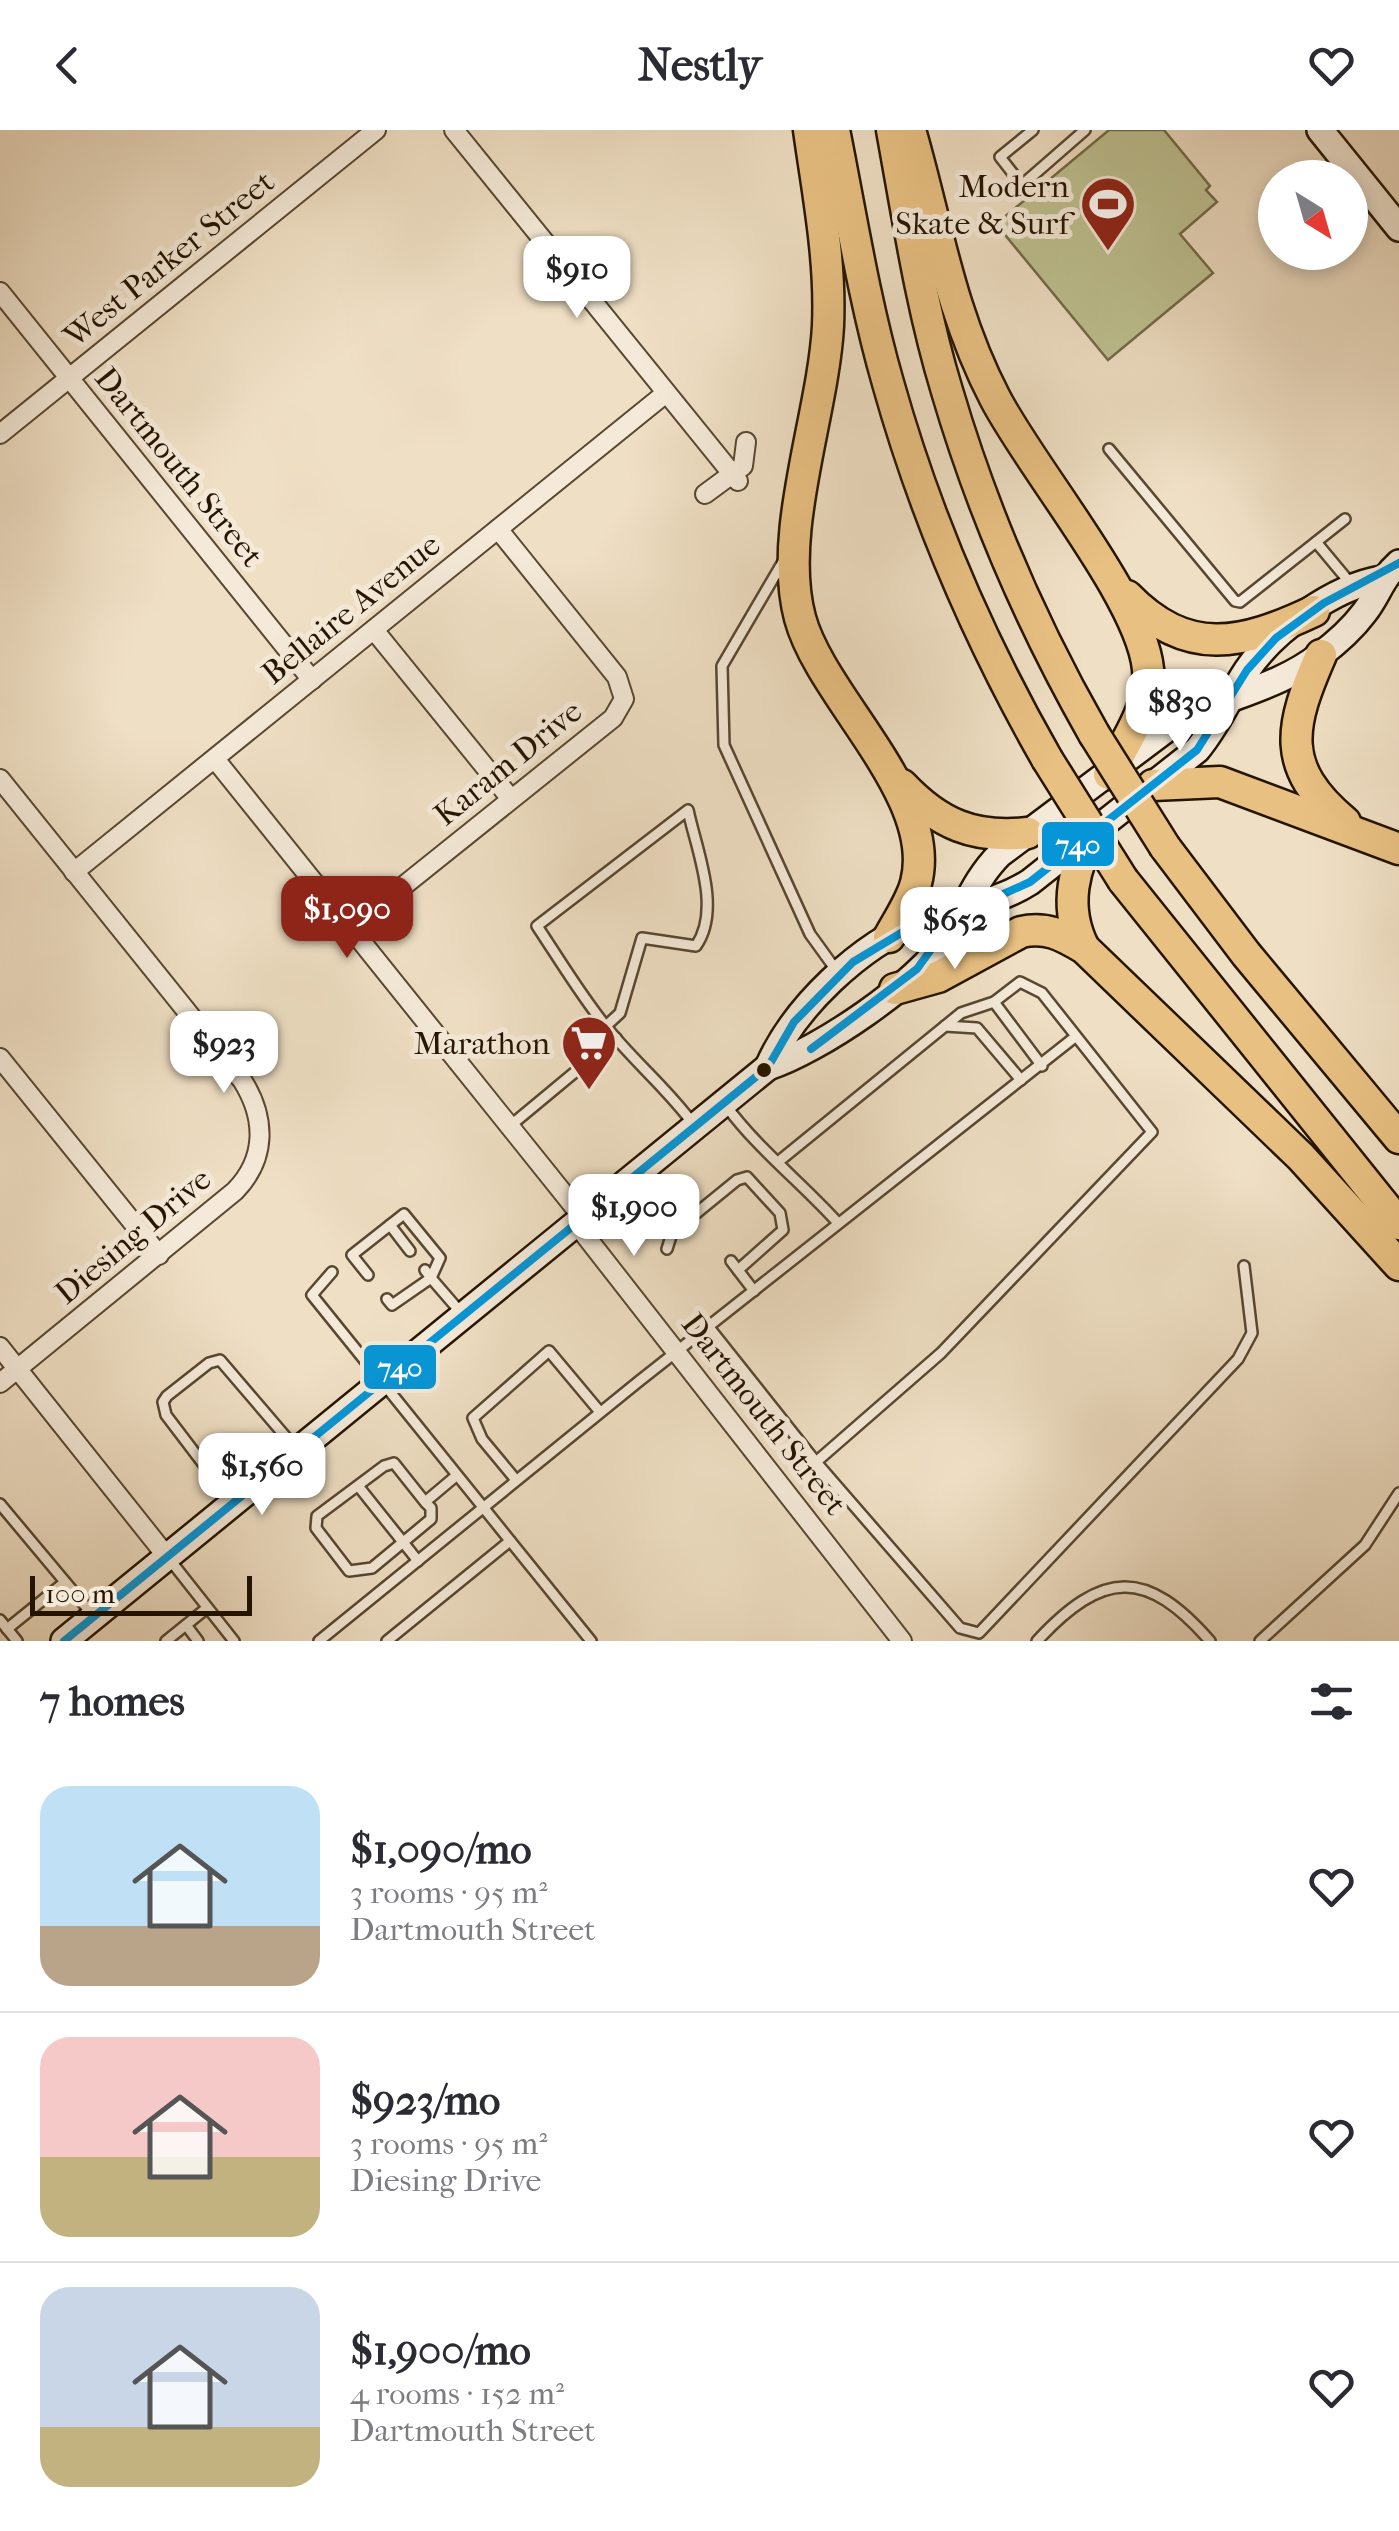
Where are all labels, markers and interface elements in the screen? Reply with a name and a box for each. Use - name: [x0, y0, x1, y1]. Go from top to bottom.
- icon: back: [40, 38, 95, 93]
- icon: heart: [1304, 38, 1359, 93]
- text: Nestly: [638, 39, 761, 92]
- north arrow: [1258, 160, 1368, 270]
- map controls: [1258, 160, 1368, 270]
- street label: West Parker Street: [56, 163, 282, 356]
- place label: Modern Skate & Surf: [895, 168, 1075, 242]
- sports icon: Modern Skate & Surf: [1078, 174, 1138, 253]
- pin: $910: [518, 236, 636, 321]
- text: $910: [545, 250, 609, 287]
- street label: Dartmouth Street: [87, 360, 271, 574]
- street label: Bellaire Avenue: [255, 526, 447, 692]
- pin: $830: [1121, 669, 1239, 754]
- text: $830: [1148, 683, 1212, 720]
- street label: Karam Drive: [427, 692, 589, 834]
- line badge: 740: [1040, 820, 1116, 868]
- text: 740: [1055, 828, 1100, 862]
- pin: $1,090: [266, 876, 428, 961]
- pin: $652: [896, 887, 1014, 972]
- text: $1,090: [303, 890, 391, 927]
- text: $652: [922, 901, 988, 938]
- pin: $923: [165, 1011, 283, 1096]
- supermarket icon: Marathon: [559, 1013, 619, 1092]
- text: $923: [192, 1025, 256, 1062]
- place label: Marathon: [414, 1025, 550, 1062]
- unlabelled marker: [754, 1060, 774, 1080]
- street label: Diesing Drive: [48, 1160, 218, 1312]
- pin: $1,900: [553, 1174, 715, 1259]
- text: $1,900: [590, 1188, 678, 1225]
- street label: Dartmouth Street: [674, 1306, 855, 1523]
- line badge: 740: [362, 1343, 438, 1391]
- text: 740: [377, 1351, 422, 1385]
- pin: $1,560: [181, 1433, 343, 1518]
- text: $1,560: [220, 1447, 304, 1484]
- scale bar: [30, 1571, 252, 1616]
- text: 100 m: [45, 1577, 115, 1610]
- icon: filters: [1304, 1674, 1359, 1729]
- text: 7 homes: [40, 1677, 185, 1726]
- text: $1,090/mo: [350, 1825, 531, 1874]
- icon: home: [120, 1826, 240, 1946]
- icon: heart: [1304, 1859, 1359, 1914]
- text: 3 rooms · 95 m²: [350, 1874, 547, 1911]
- text: Dartmouth Street: [350, 1911, 596, 1948]
- text: $923/mo: [350, 2076, 500, 2125]
- icon: home: [120, 2077, 240, 2197]
- icon: heart: [1304, 2110, 1359, 2165]
- text: 3 rooms · 95 m²: [350, 2125, 547, 2162]
- text: Diesing Drive: [350, 2162, 541, 2199]
- text: $1,900/mo: [350, 2326, 531, 2375]
- icon: home: [120, 2327, 240, 2447]
- icon: heart: [1304, 2360, 1359, 2415]
- text: 4 rooms · 152 m²: [350, 2375, 564, 2412]
- text: Dartmouth Street: [350, 2412, 596, 2449]

